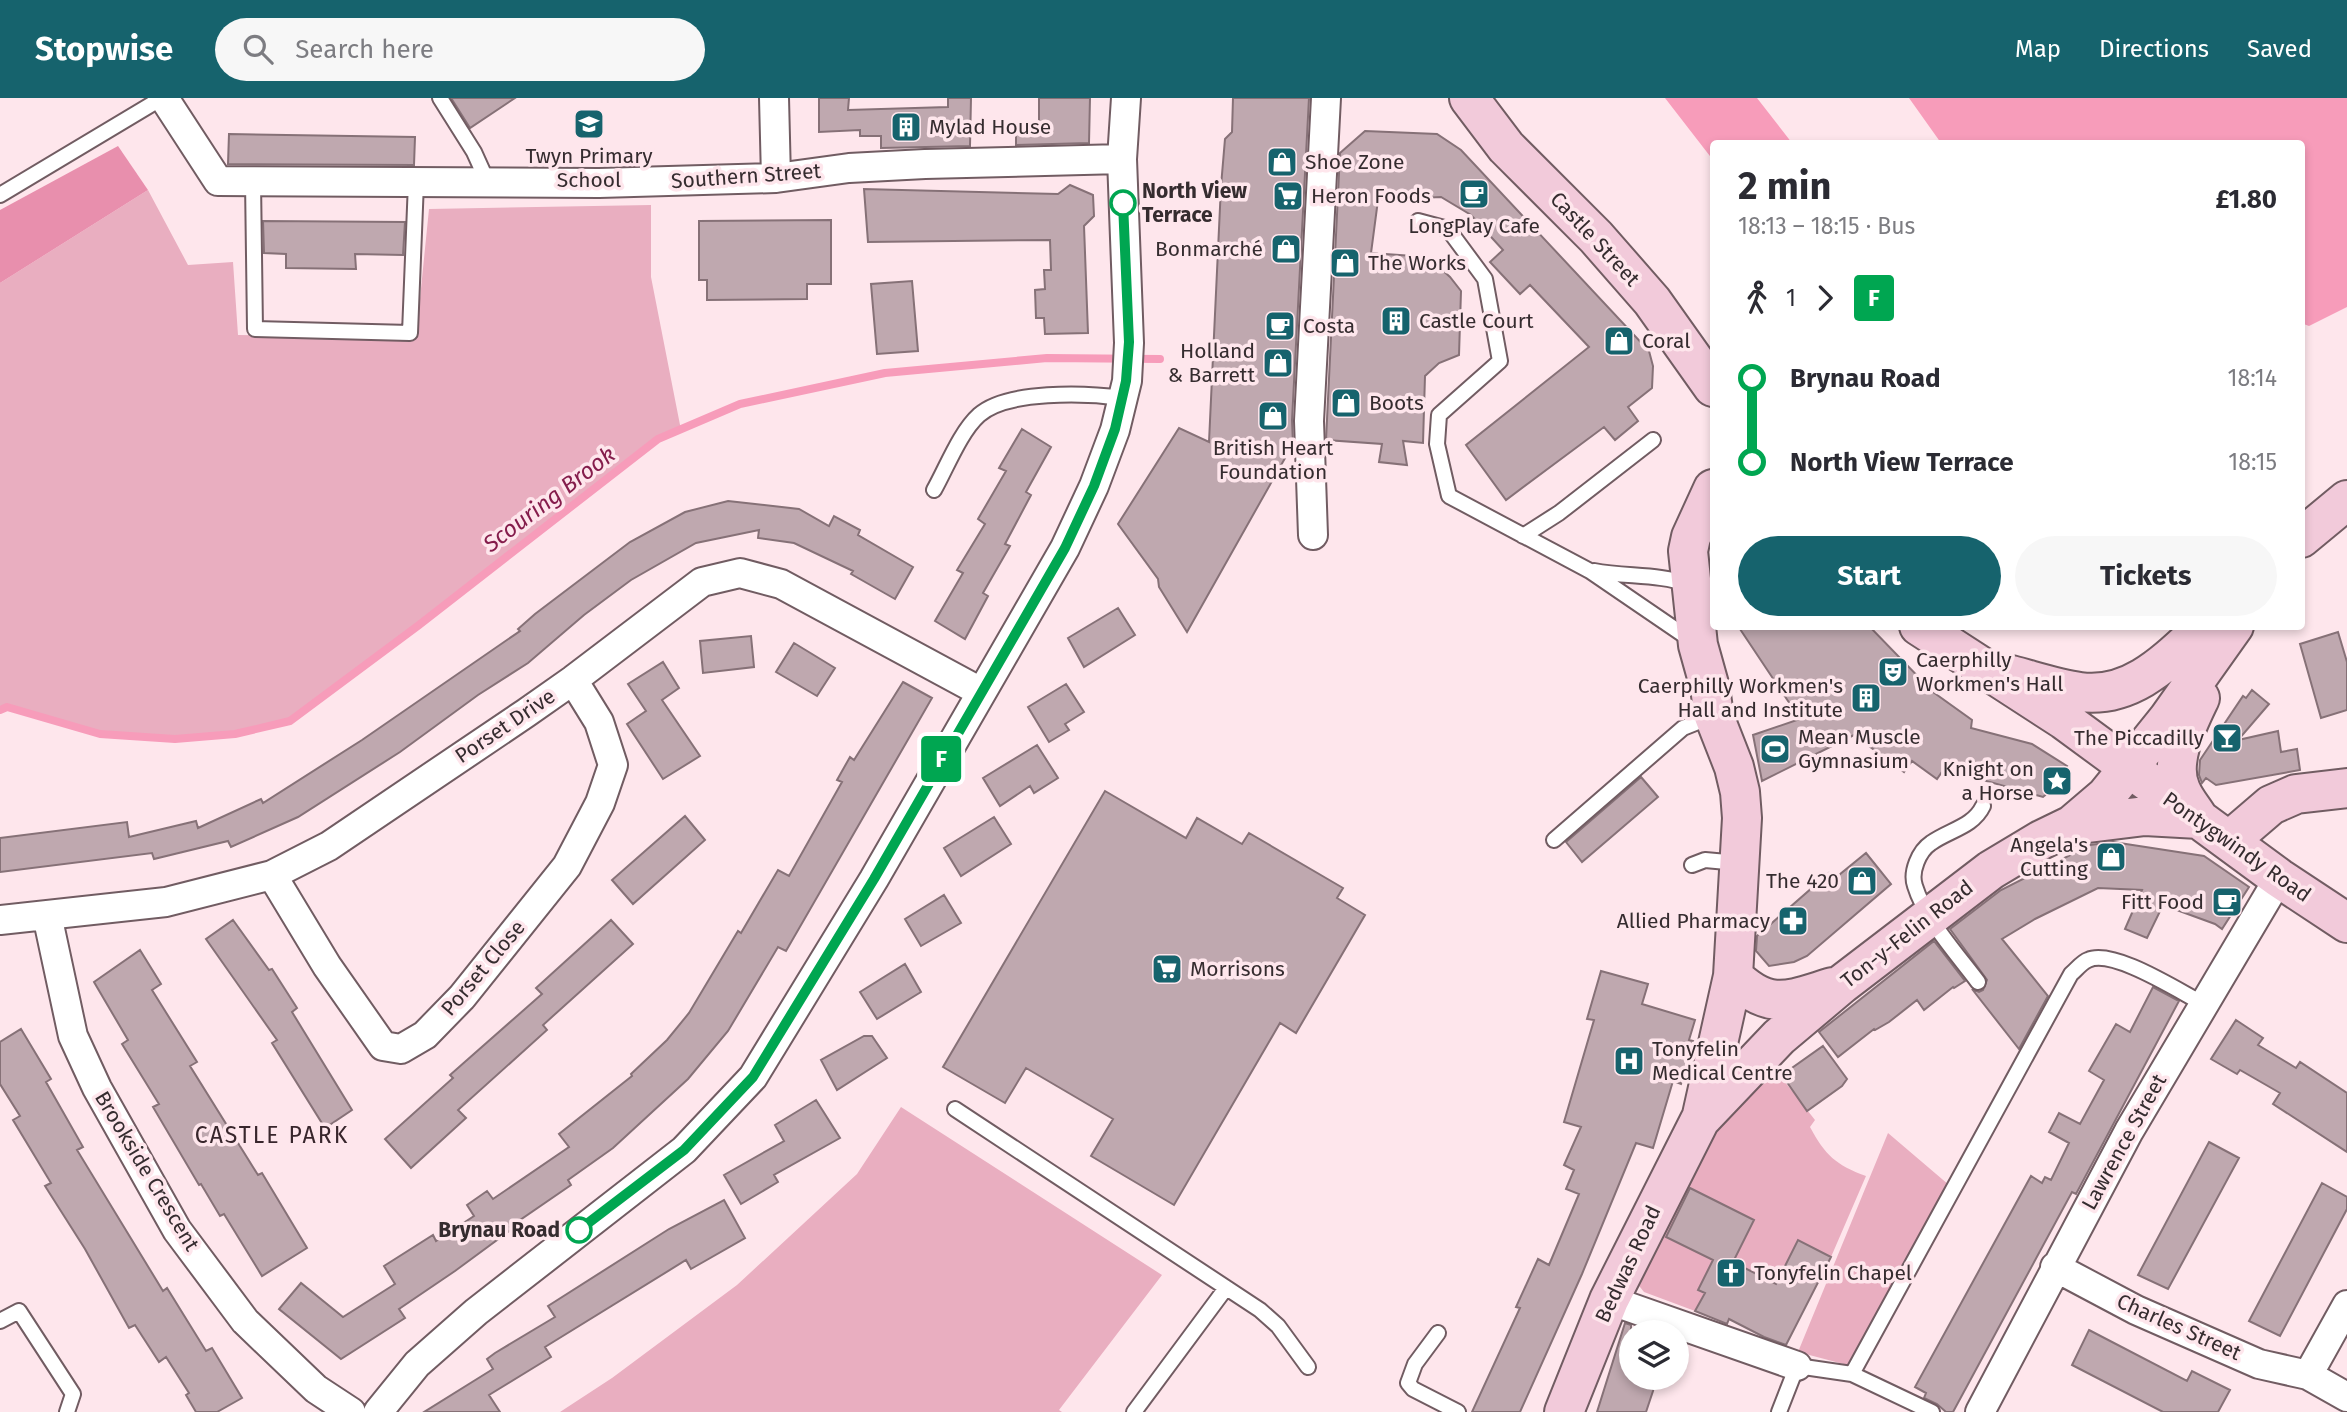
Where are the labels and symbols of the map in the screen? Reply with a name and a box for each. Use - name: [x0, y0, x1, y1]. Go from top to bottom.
- school or university icon: Twyn Primary School: [572, 107, 606, 141]
- building icon: Mylad House: [889, 110, 923, 144]
- place label: Mylad House: [929, 114, 1051, 140]
- place label: Twyn Primary School: [525, 143, 653, 193]
- shop icon: Shoe Zone: [1265, 145, 1299, 179]
- place label: Shoe Zone: [1305, 149, 1405, 175]
- street label: Southern Street: [670, 158, 822, 194]
- cafe icon: LongPlay Cafe: [1457, 177, 1491, 211]
- place label: North View Terrace: [1142, 178, 1247, 228]
- supermarket icon: Heron Foods: [1271, 179, 1305, 213]
- place label: Heron Foods: [1311, 183, 1431, 209]
- street label: Castle Street: [1545, 186, 1646, 292]
- marker: North View Terrace: [1110, 190, 1136, 216]
- place label: LongPlay Cafe: [1408, 213, 1540, 239]
- shop icon: Bonmarché: [1269, 232, 1303, 266]
- place label: Bonmarché: [1155, 236, 1263, 262]
- shop icon: The Works: [1328, 246, 1362, 280]
- place label: The Works: [1368, 250, 1466, 276]
- building icon: Castle Court: [1379, 304, 1413, 338]
- place label: Castle Court: [1419, 308, 1534, 334]
- cafe icon: Costa: [1263, 309, 1297, 343]
- place label: Costa: [1303, 313, 1355, 339]
- shop icon: Coral: [1602, 324, 1636, 358]
- place label: Coral: [1642, 328, 1690, 354]
- place label: Holland & Barrett: [1168, 338, 1255, 388]
- shop icon: Holland & Barrett: [1261, 346, 1295, 380]
- shop icon: Boots: [1329, 386, 1363, 420]
- place label: Boots: [1369, 390, 1424, 416]
- shop icon: British Heart Foundation: [1256, 399, 1290, 433]
- place label: British Heart Foundation: [1213, 435, 1334, 485]
- water label: Scouring Brook: [477, 440, 621, 558]
- place label: Caerphilly Workmen's Hall: [1916, 647, 2063, 697]
- theatre icon: Caerphilly Workmen's Hall: [1876, 655, 1910, 689]
- place label: Caerphilly Workmen's Hall and Institute: [1638, 673, 1843, 723]
- building icon: Caerphilly Workmen's Hall and Institute: [1849, 681, 1883, 715]
- street label: Porset Drive: [450, 683, 560, 769]
- bar icon: The Piccadilly: [2210, 721, 2244, 755]
- place label: Mean Muscle Gymnasium: [1798, 724, 1921, 774]
- place label: The Piccadilly: [2074, 725, 2205, 751]
- sports icon: Mean Muscle Gymnasium: [1758, 732, 1792, 766]
- line badge: F: [918, 736, 964, 782]
- place label: Knight on a Horse: [1942, 756, 2034, 806]
- place icon: Knight on a Horse: [2040, 764, 2074, 798]
- street label: Pontygwindy Road: [2158, 786, 2316, 908]
- place label: Angela's Cutting: [2010, 832, 2088, 882]
- shop icon: Angela's Cutting: [2094, 840, 2128, 874]
- shop icon: The 420: [1845, 864, 1879, 898]
- place label: The 420: [1766, 868, 1839, 894]
- street label: Ton-y-Felin Road: [1836, 874, 1978, 994]
- cafe icon: Fitt Food: [2210, 885, 2244, 919]
- place label: Fitt Food: [2121, 889, 2204, 915]
- pharmacy icon: Allied Pharmacy: [1776, 904, 1810, 938]
- place label: Allied Pharmacy: [1617, 908, 1771, 934]
- street label: Porset Close: [435, 915, 531, 1021]
- supermarket icon: Morrisons: [1150, 952, 1184, 986]
- place label: Morrisons: [1190, 956, 1285, 982]
- place label: Tonyfelin Medical Centre: [1652, 1036, 1793, 1086]
- hospital icon: Tonyfelin Medical Centre: [1612, 1044, 1646, 1078]
- street label: Lawrence Street: [2076, 1069, 2172, 1215]
- street label: Brookside Crescent: [89, 1086, 205, 1256]
- district label: CASTLE PARK: [195, 1121, 349, 1149]
- street label: Bedwas Road: [1589, 1201, 1667, 1327]
- place label: Brynau Road: [438, 1217, 560, 1243]
- marker: Brynau Road: [566, 1217, 592, 1243]
- church icon: Tonyfelin Chapel: [1714, 1256, 1748, 1290]
- place label: Tonyfelin Chapel: [1754, 1260, 1912, 1286]
- street label: Charles Street: [2113, 1288, 2246, 1366]

